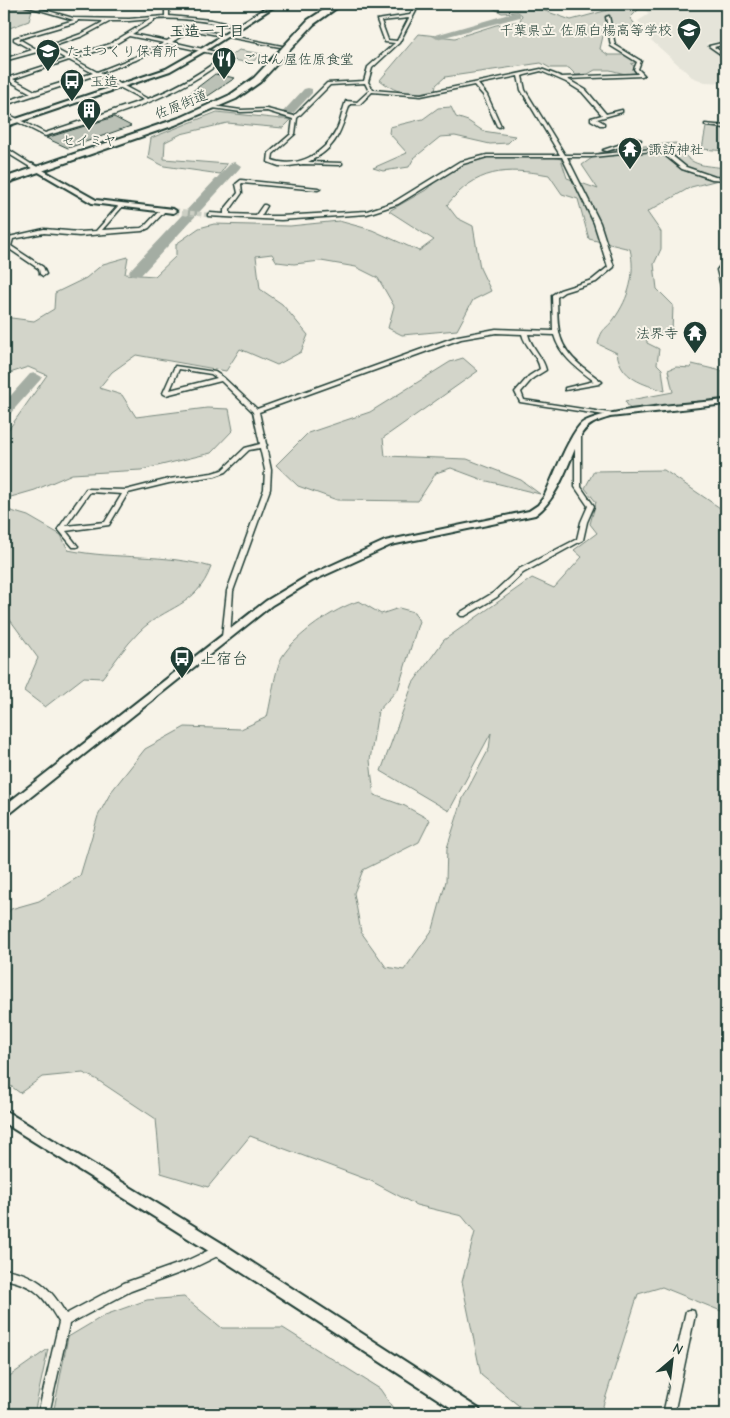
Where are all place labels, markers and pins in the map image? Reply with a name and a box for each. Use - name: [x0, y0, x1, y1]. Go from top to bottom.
- school or university icon: 千葉県立 佐原白楊高等学校: [676, 17, 702, 51]
- place label: 千葉県立 佐原白楊高等学校: [499, 22, 672, 39]
- school or university icon: たまつくり保育所: [35, 38, 61, 72]
- place label: たまつくり保育所: [66, 43, 178, 60]
- restaurant icon: ごはん屋佐原食堂: [211, 46, 237, 80]
- place label: ごはん屋佐原食堂: [242, 51, 354, 68]
- bus stop icon: 玉造: [59, 68, 85, 102]
- place label: 玉造: [90, 73, 118, 90]
- building icon: セイミヤ: [76, 97, 102, 131]
- place label: セイミヤ: [61, 132, 117, 149]
- temple icon: 諏訪神社: [617, 136, 643, 170]
- place label: 諏訪神社: [648, 141, 704, 158]
- temple icon: 法界寺: [682, 320, 708, 354]
- place label: 法界寺: [636, 325, 678, 342]
- bus stop icon: 上宿台: [169, 645, 195, 679]
- place label: 上宿台: [200, 650, 248, 668]

